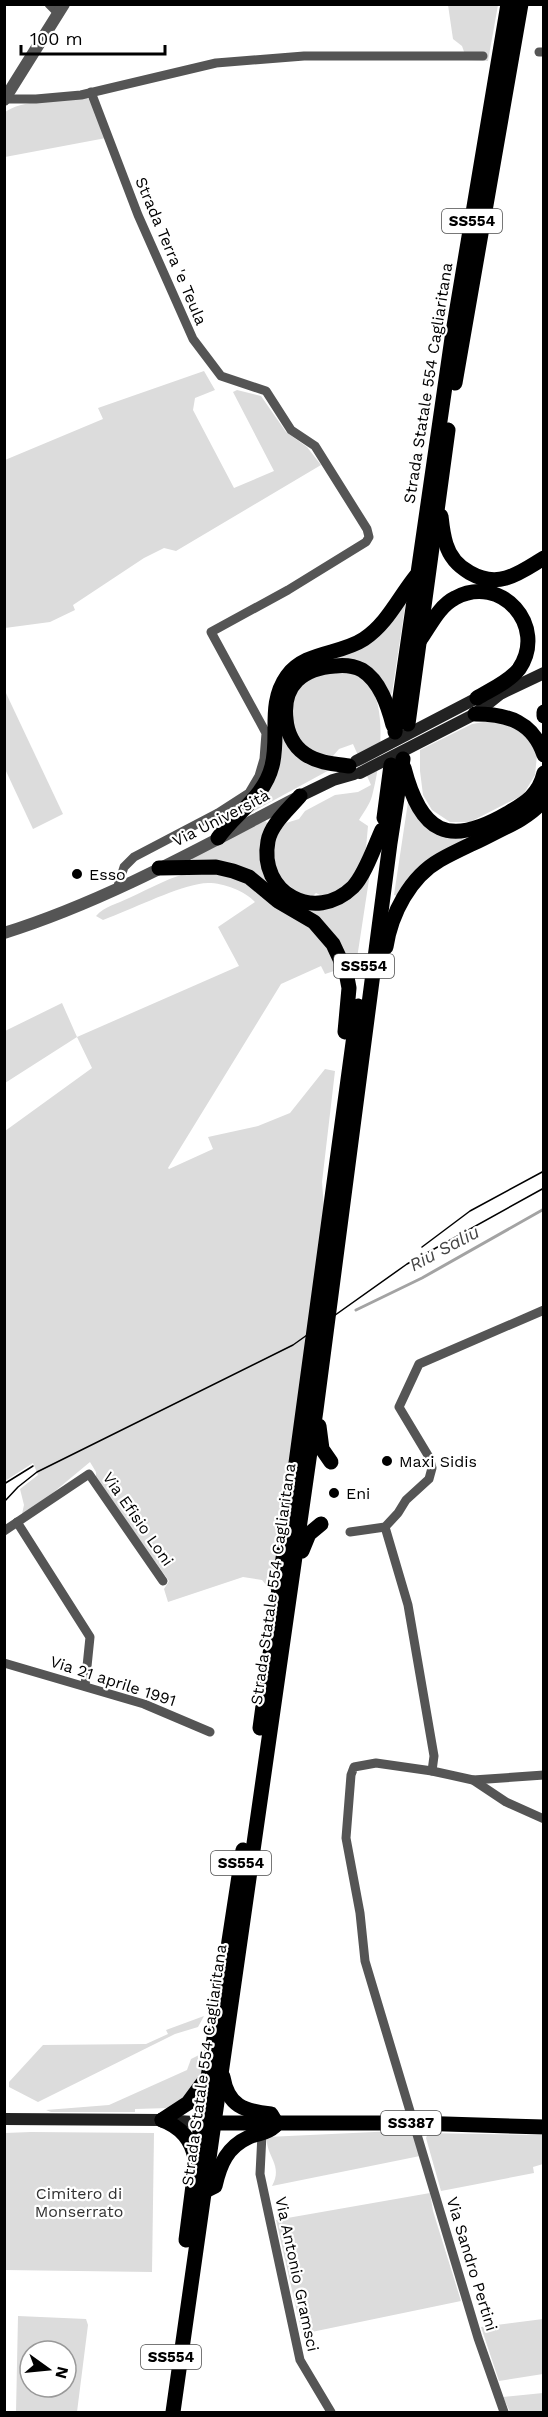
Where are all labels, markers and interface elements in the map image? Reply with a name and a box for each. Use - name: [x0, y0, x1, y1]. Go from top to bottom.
- scale bar: [21, 18, 165, 56]
- text: 100 m: [30, 28, 83, 49]
- street label: Strada Terra 'e Teula: [131, 174, 211, 328]
- road number: SS554: [442, 209, 502, 233]
- street label: Strada Statale 554 Cagliaritana: [400, 261, 456, 505]
- street label: Via Università: [169, 785, 273, 851]
- place label: Esso: [89, 865, 126, 884]
- marker: Esso: [70, 867, 84, 881]
- road number: SS554: [334, 954, 394, 978]
- water label: Riu Saliu: [405, 1221, 483, 1275]
- place label: Maxi Sidis: [399, 1452, 477, 1471]
- marker: Maxi Sidis: [380, 1454, 394, 1468]
- street label: Strada Statale 554 Cagliaritana: [247, 1462, 299, 1706]
- street label: Via Efisio Loni: [99, 1468, 177, 1570]
- place label: Eni: [346, 1484, 370, 1503]
- marker: Eni: [327, 1486, 341, 1500]
- street label: Via 21 aprile 1991: [48, 1652, 178, 1710]
- road number: SS554: [211, 1851, 271, 1875]
- street label: Strada Statale 554 Cagliaritana: [178, 1943, 230, 2187]
- road number: SS387: [381, 2111, 441, 2135]
- park label: Cimitero di Monserrato: [35, 2184, 123, 2221]
- street label: Via Antonio Gramsci: [271, 2195, 323, 2353]
- street label: Via Sandro Pertini: [443, 2195, 501, 2333]
- north arrow: [18, 2339, 78, 2399]
- road number: SS554: [141, 2345, 201, 2369]
- text: N: [51, 2365, 73, 2381]

